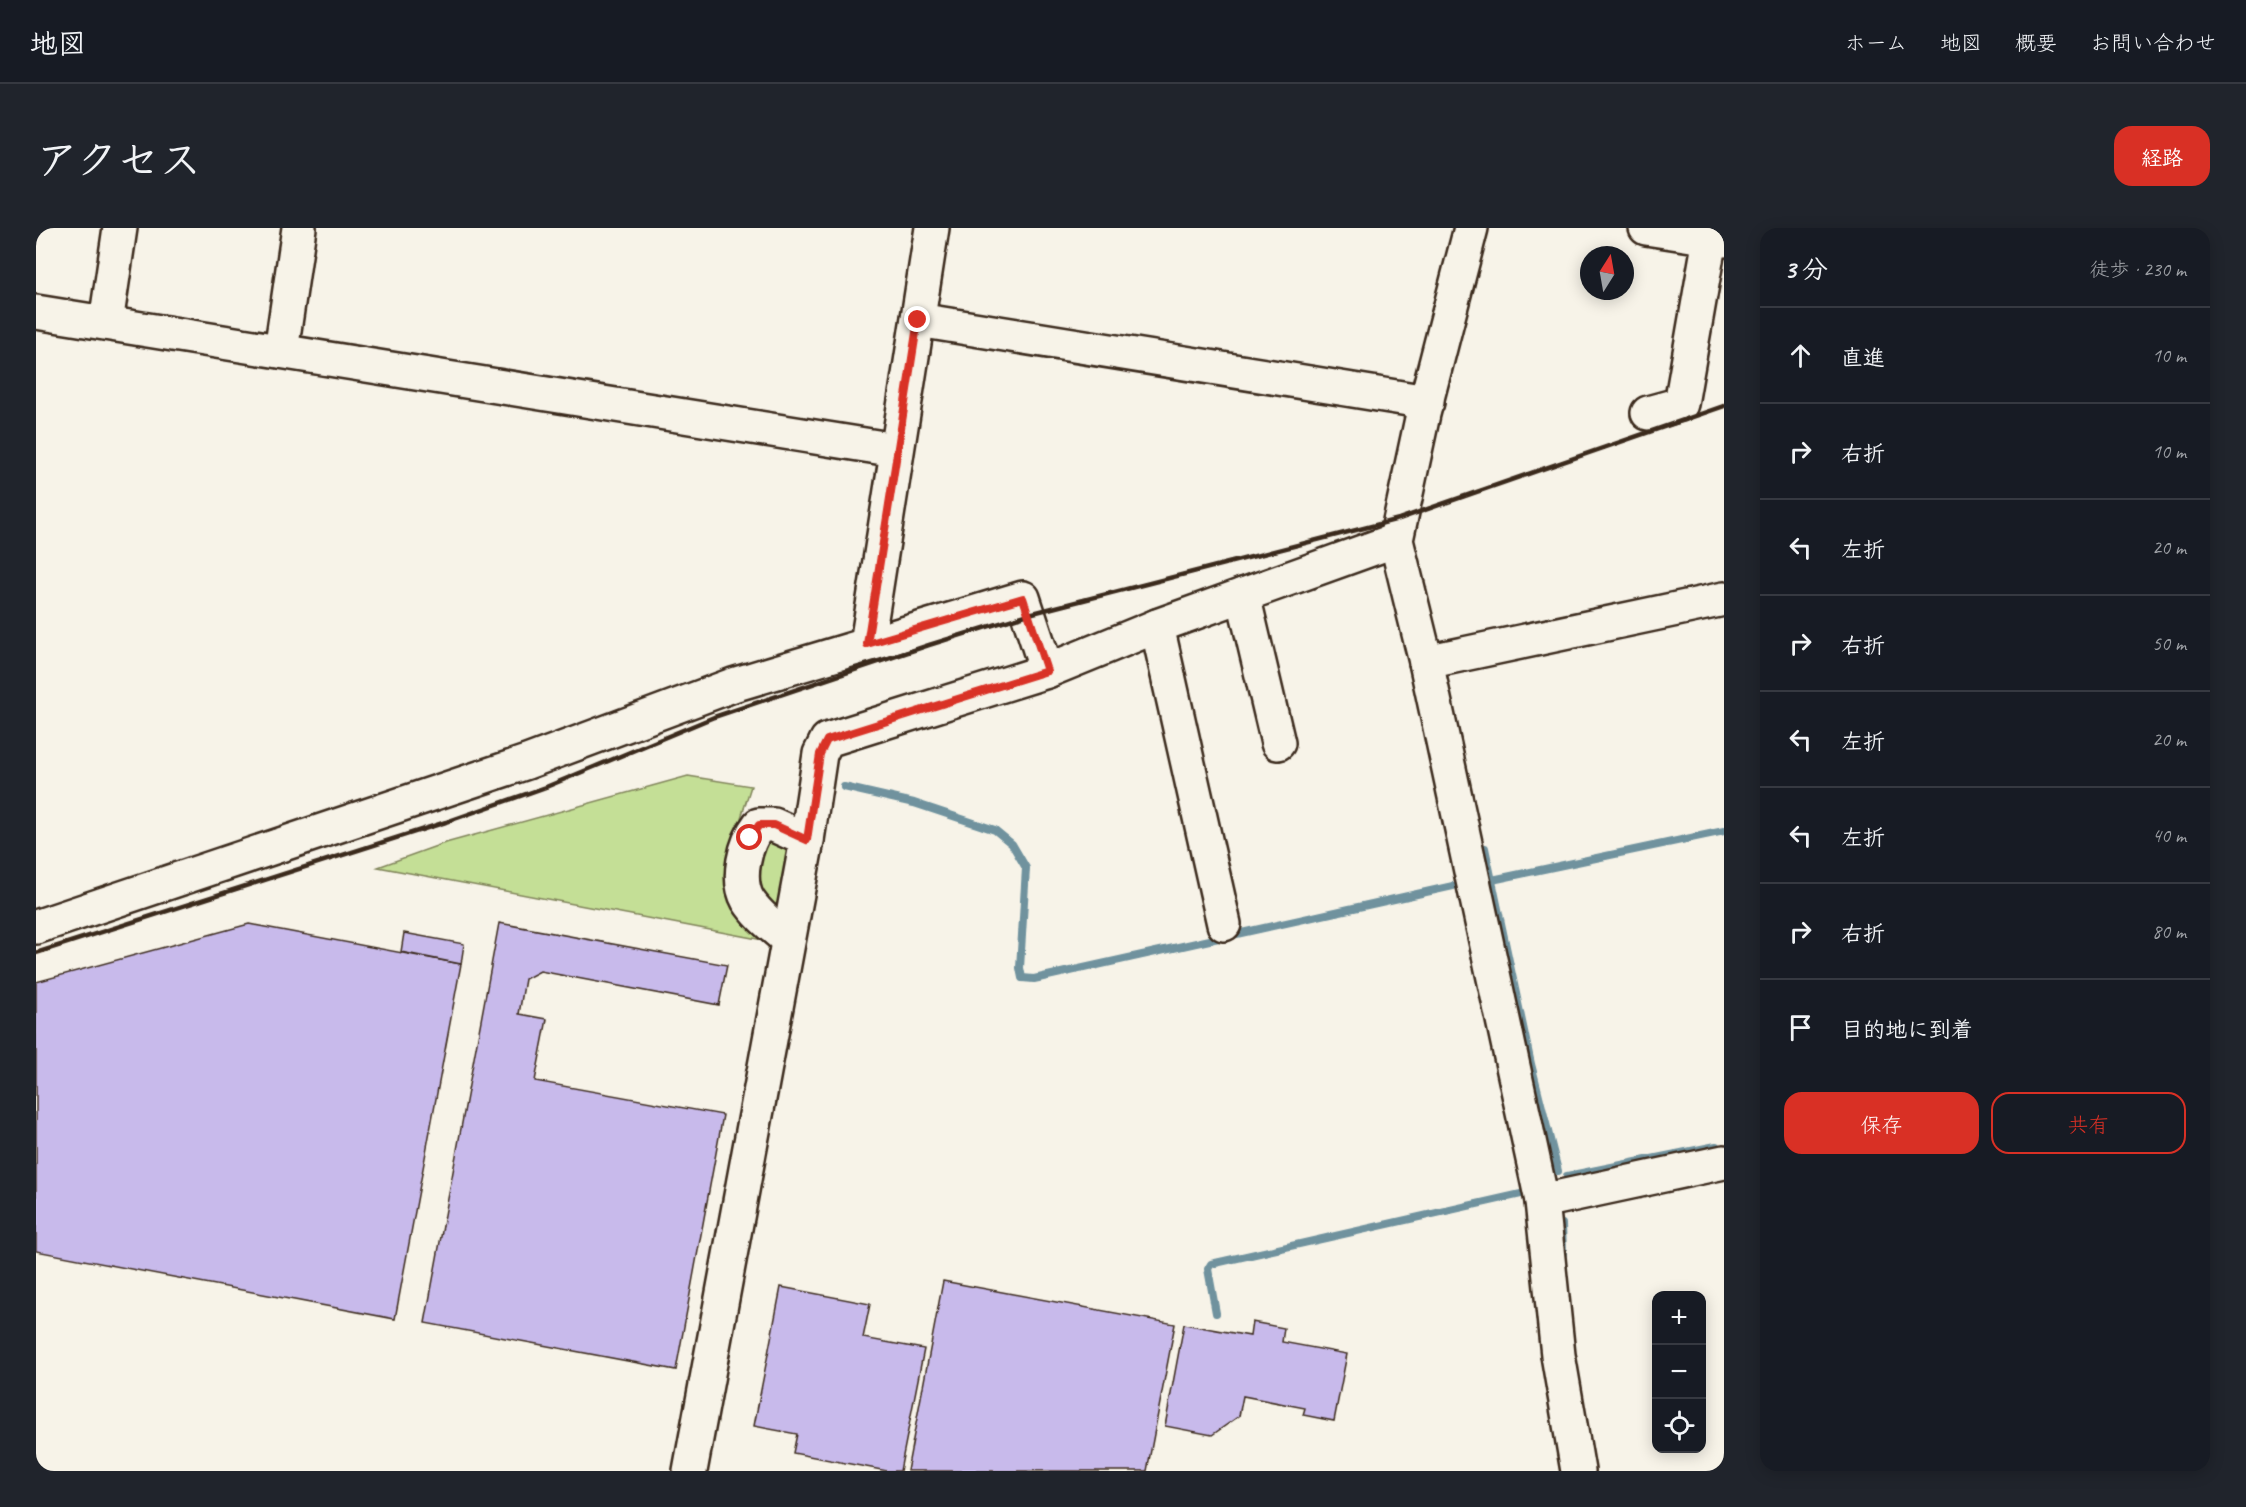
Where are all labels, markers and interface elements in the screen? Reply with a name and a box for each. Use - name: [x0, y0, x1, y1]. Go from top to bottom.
- text: 地図: [30, 26, 86, 61]
- text: ホーム: [1845, 30, 1907, 56]
- text: 地図: [1940, 30, 1982, 56]
- text: 概要: [2015, 30, 2057, 56]
- text: お問い合わせ: [2090, 30, 2216, 56]
- button: 経路: [2114, 126, 2210, 186]
- text: アクセス: [36, 134, 201, 187]
- north arrow: [1580, 246, 1634, 300]
- text: 3 分: [1784, 253, 1828, 286]
- text: 徒歩 · 230 m: [2090, 257, 2186, 282]
- route end: [904, 306, 930, 332]
- icon: ahead: [1784, 339, 1817, 372]
- text: 10 m: [2152, 343, 2186, 368]
- text: 直進: [1841, 344, 1885, 372]
- icon: right: [1784, 435, 1817, 468]
- text: 10 m: [2152, 439, 2186, 464]
- text: 右折: [1841, 440, 1885, 468]
- icon: left: [1784, 531, 1817, 564]
- text: 20 m: [2152, 535, 2186, 560]
- text: 左折: [1841, 536, 1885, 564]
- icon: right: [1784, 627, 1817, 660]
- text: 50 m: [2152, 631, 2186, 656]
- text: 右折: [1841, 632, 1885, 660]
- icon: left: [1784, 723, 1817, 756]
- text: 20 m: [2152, 727, 2186, 752]
- text: 左折: [1841, 728, 1885, 756]
- icon: left: [1784, 819, 1817, 852]
- text: 40 m: [2152, 823, 2186, 848]
- route start: [736, 824, 762, 850]
- text: 左折: [1841, 824, 1885, 852]
- icon: right: [1784, 915, 1817, 948]
- text: 80 m: [2152, 919, 2186, 944]
- text: 右折: [1841, 920, 1885, 948]
- icon: arrive: [1784, 1011, 1817, 1044]
- text: 目的地に到着: [1841, 1016, 1973, 1044]
- button: 保存: [1784, 1092, 1979, 1154]
- button: 共有: [1991, 1092, 2186, 1154]
- map controls: [1652, 1291, 1706, 1453]
- button: +: [1652, 1291, 1706, 1345]
- button: −: [1652, 1345, 1706, 1399]
- button: locate: [1652, 1399, 1706, 1453]

